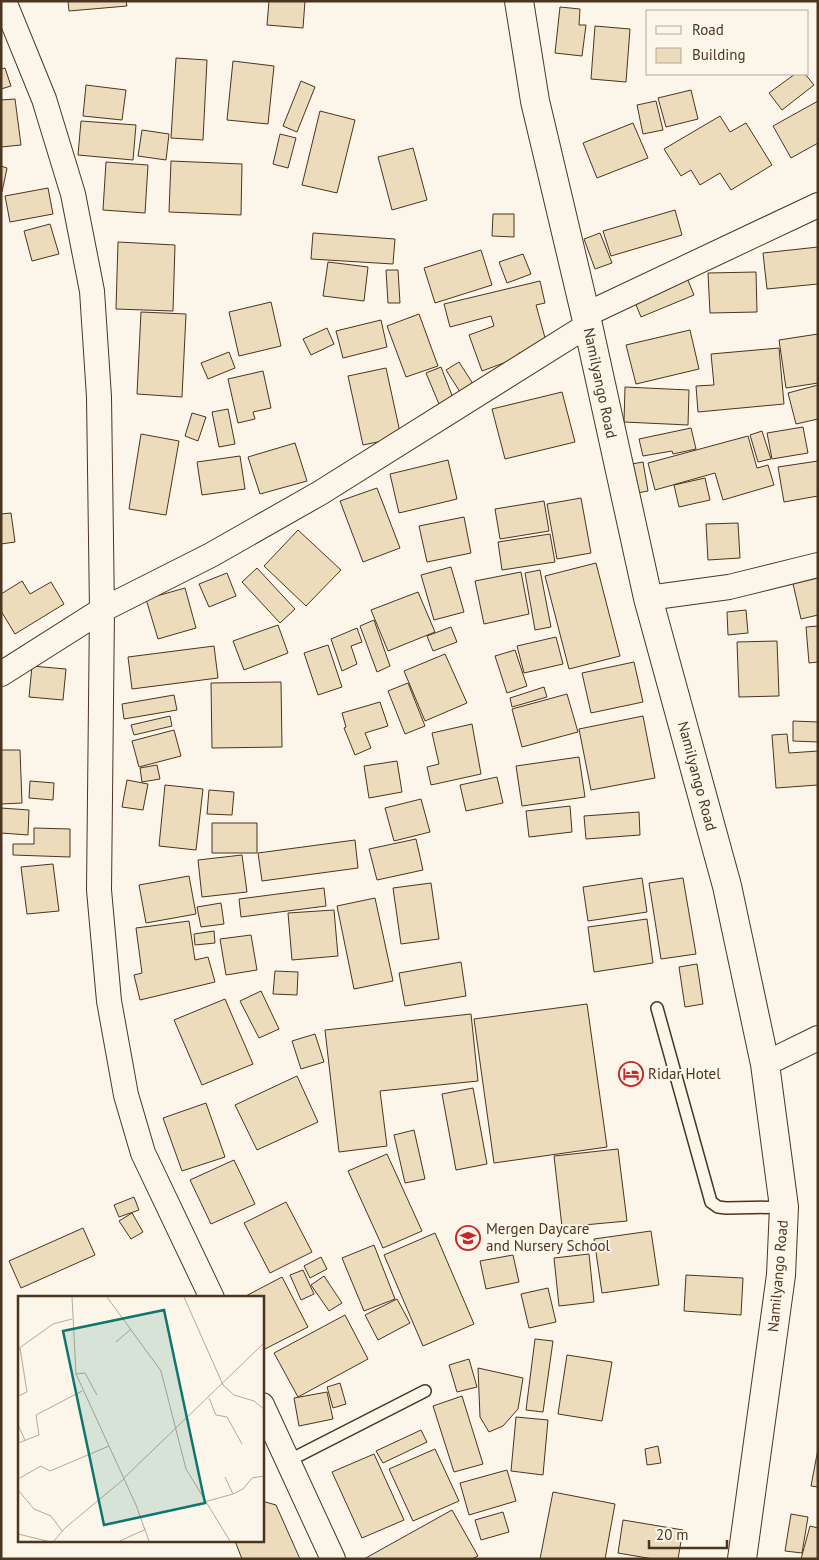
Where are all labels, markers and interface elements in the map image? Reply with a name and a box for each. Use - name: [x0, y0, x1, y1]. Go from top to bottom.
- legend: [646, 10, 809, 75]
- text: Road: [692, 20, 724, 39]
- text: Building: [692, 45, 746, 64]
- street label: Namilyango Road: [579, 326, 621, 440]
- street label: Namilyango Road: [674, 719, 721, 833]
- hotel icon: Ridar Hotel: [618, 1061, 644, 1087]
- place label: Ridar Hotel: [648, 1064, 721, 1083]
- place label: Mergen Daycare and Nursery School: [486, 1219, 611, 1255]
- street label: Namilyango Road: [763, 1219, 792, 1333]
- school or university icon: Mergen Daycare and Nursery School: [455, 1225, 481, 1251]
- inset map: [18, 1296, 264, 1542]
- scale bar: [649, 1518, 726, 1550]
- text: 20 m: [656, 1525, 689, 1544]

